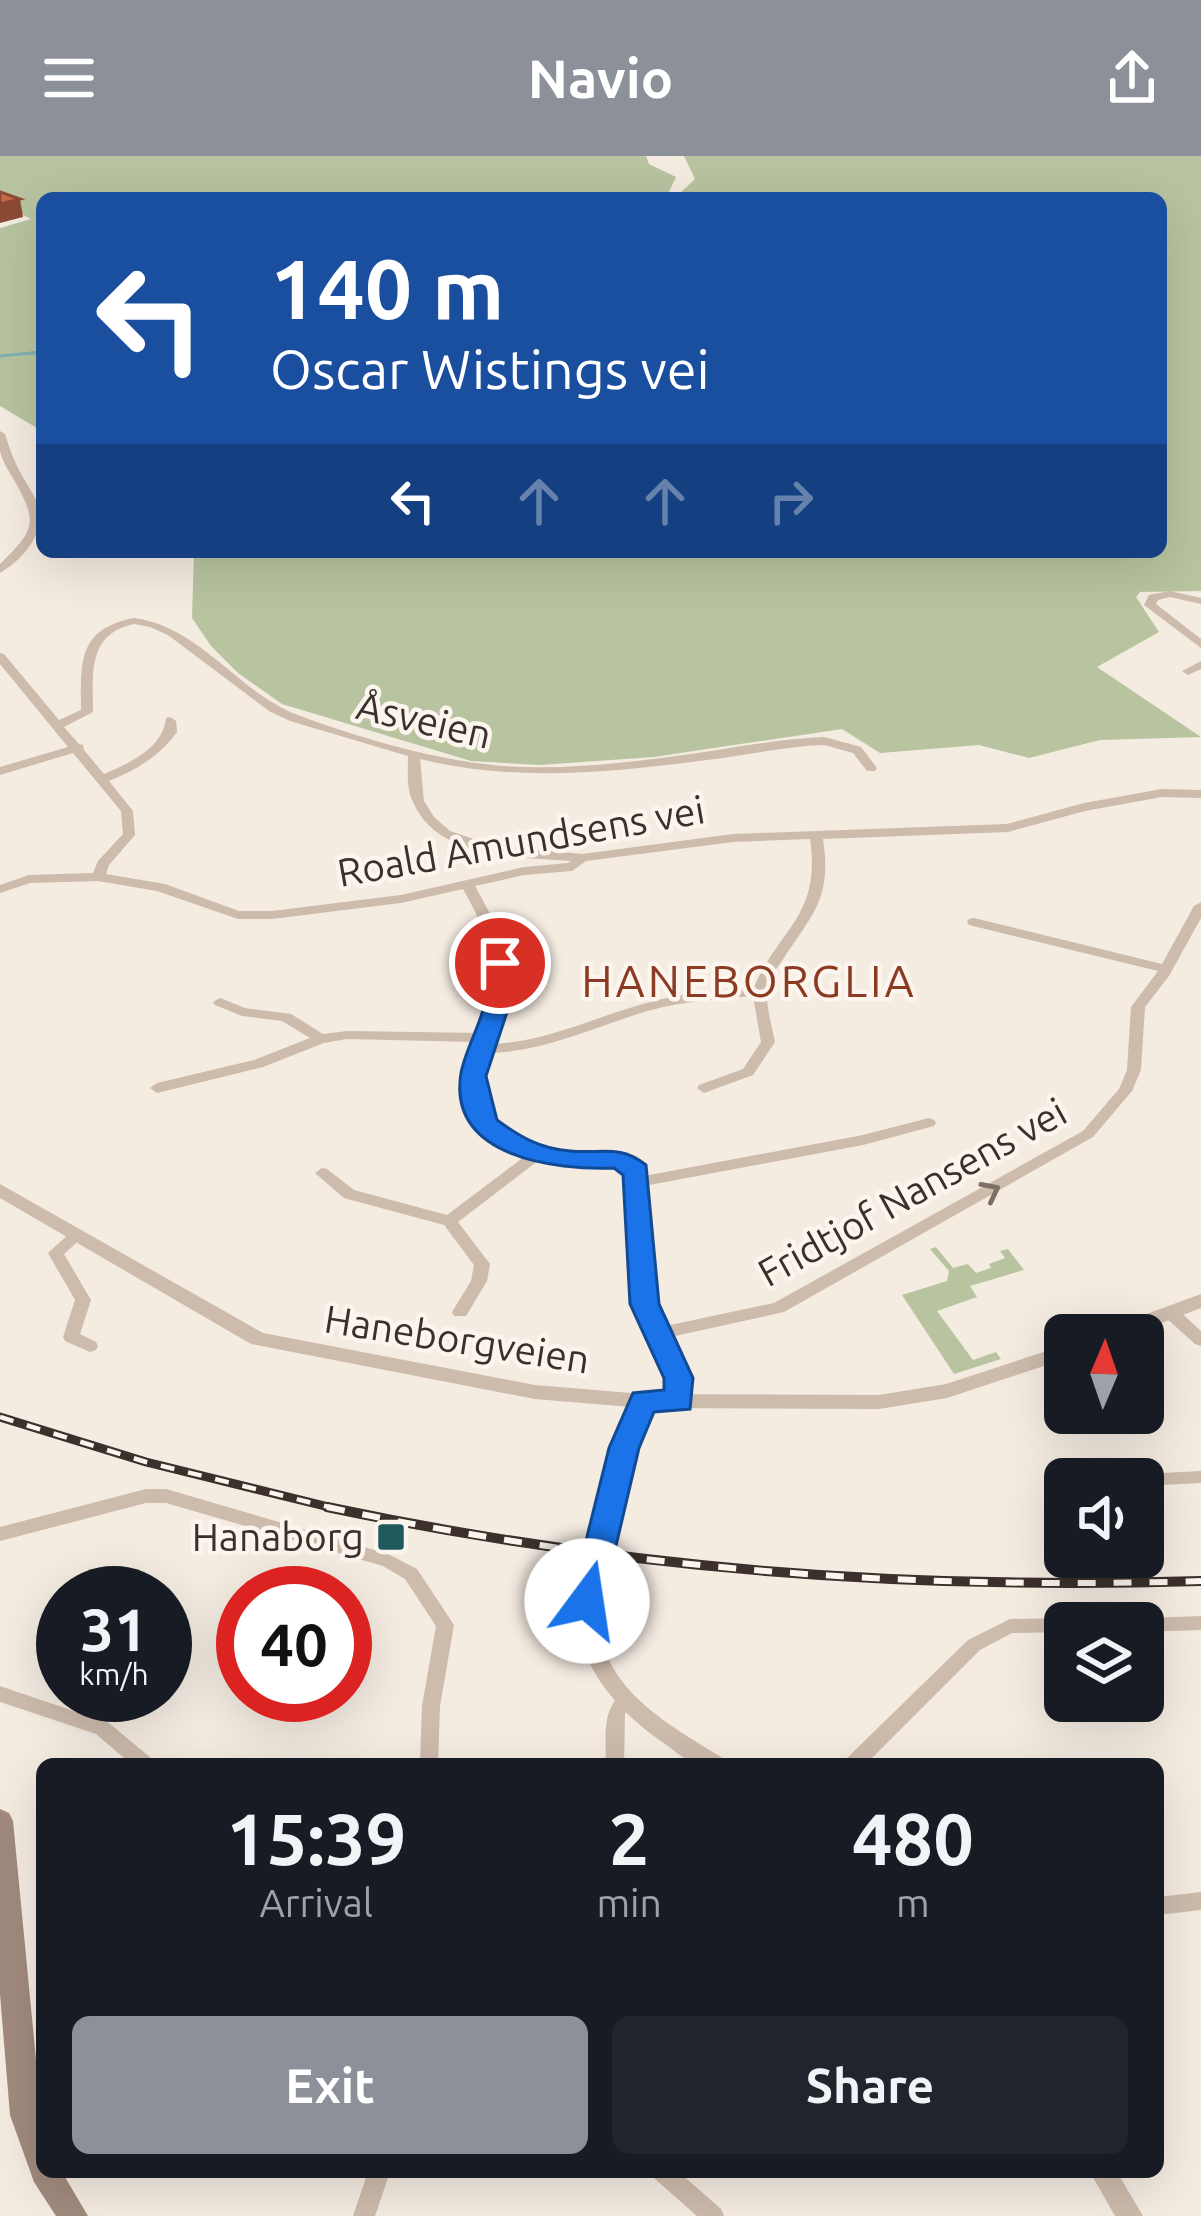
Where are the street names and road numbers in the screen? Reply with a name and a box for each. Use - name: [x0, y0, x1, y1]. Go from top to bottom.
- street label: Åsveien: [353, 683, 495, 756]
- street label: Roald Amundsens vei: [334, 787, 708, 894]
- street label: Fridtjof Nansens vei: [750, 1089, 1073, 1294]
- street label: Haneborgveien: [322, 1296, 593, 1381]

